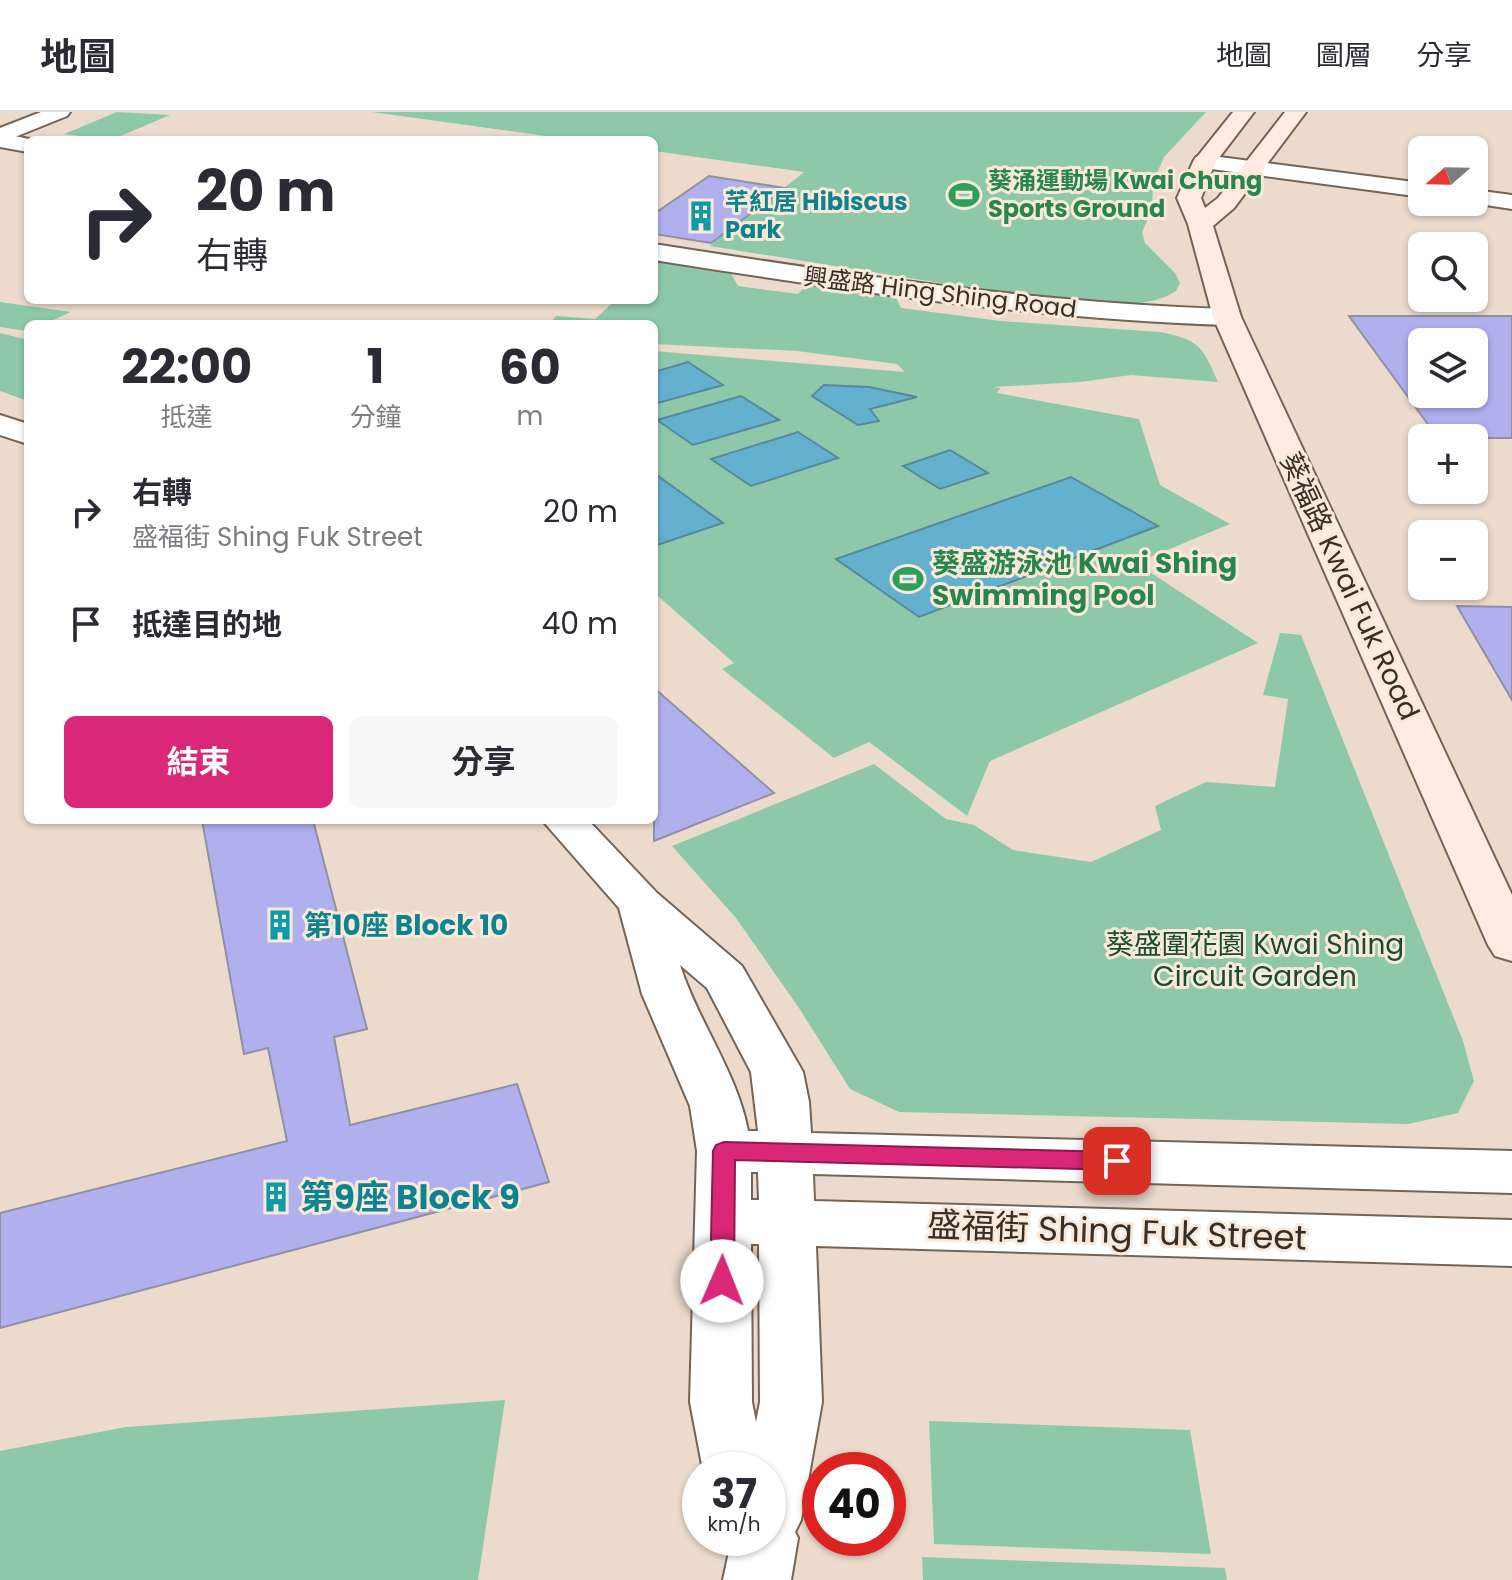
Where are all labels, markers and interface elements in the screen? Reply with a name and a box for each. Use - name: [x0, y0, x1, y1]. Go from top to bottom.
- text: 地圖: [40, 30, 116, 83]
- text: 地圖: [1216, 36, 1272, 75]
- text: 圖層: [1316, 36, 1372, 75]
- text: 分享: [1416, 36, 1472, 75]
- north arrow: [1408, 136, 1488, 216]
- map controls: [1408, 136, 1488, 600]
- text: 20 m: [196, 152, 336, 231]
- place label: 葵涌運動場 Kwai Chung Sports Ground: [988, 164, 1262, 225]
- icon: right: [64, 168, 168, 272]
- sports icon: 葵涌運動場 Kwai Chung Sports Ground: [947, 178, 981, 212]
- place label: 芊紅居 Hibiscus Park: [725, 185, 908, 246]
- building icon: 芊紅居 Hibiscus Park: [684, 199, 718, 233]
- text: 右轉: [196, 230, 268, 281]
- button: search: [1408, 232, 1488, 312]
- street label: 興盛路 Hing Shing Road: [802, 259, 1078, 326]
- button: layers: [1408, 328, 1488, 408]
- text: 22:00: [121, 333, 252, 400]
- text: 1: [367, 333, 385, 400]
- text: 60: [499, 334, 561, 401]
- text: m: [516, 398, 543, 434]
- text: 抵達: [161, 399, 213, 435]
- text: 分鐘: [350, 399, 402, 435]
- button: +: [1408, 424, 1488, 504]
- street label: 葵福路 Kwai Fuk Road: [1270, 446, 1429, 726]
- text: 右轉: [132, 471, 192, 514]
- icon: right: [64, 490, 108, 534]
- text: 20 m: [543, 490, 618, 533]
- text: 盛福街 Shing Fuk Street: [132, 519, 423, 555]
- button: −: [1408, 520, 1488, 600]
- place label: 葵盛游泳池 Kwai Shing Swimming Pool: [932, 544, 1237, 615]
- sports icon: 葵盛游泳池 Kwai Shing Swimming Pool: [891, 562, 925, 596]
- icon: arrive: [64, 602, 108, 646]
- text: 40 m: [541, 602, 618, 645]
- text: 抵達目的地: [132, 603, 282, 646]
- button: 結束: [64, 716, 333, 808]
- button: 分享: [349, 716, 618, 808]
- place label: 第10座 Block 10: [304, 906, 508, 945]
- building icon: 第10座 Block 10: [263, 908, 297, 942]
- park label: 葵盛圍花園 Kwai Shing Circuit Garden: [1106, 925, 1404, 996]
- pin: [1083, 1127, 1151, 1195]
- icon: arrive: [1095, 1139, 1139, 1183]
- place label: 第9座 Block 9: [300, 1173, 520, 1221]
- building icon: 第9座 Block 9: [259, 1180, 293, 1214]
- street label: 盛福街 Shing Fuk Street: [926, 1200, 1308, 1262]
- position arrow: [680, 1239, 764, 1323]
- speed limit sign: 40: [802, 1452, 906, 1556]
- text: 37: [711, 1466, 757, 1522]
- text: km/h: [707, 1510, 761, 1538]

